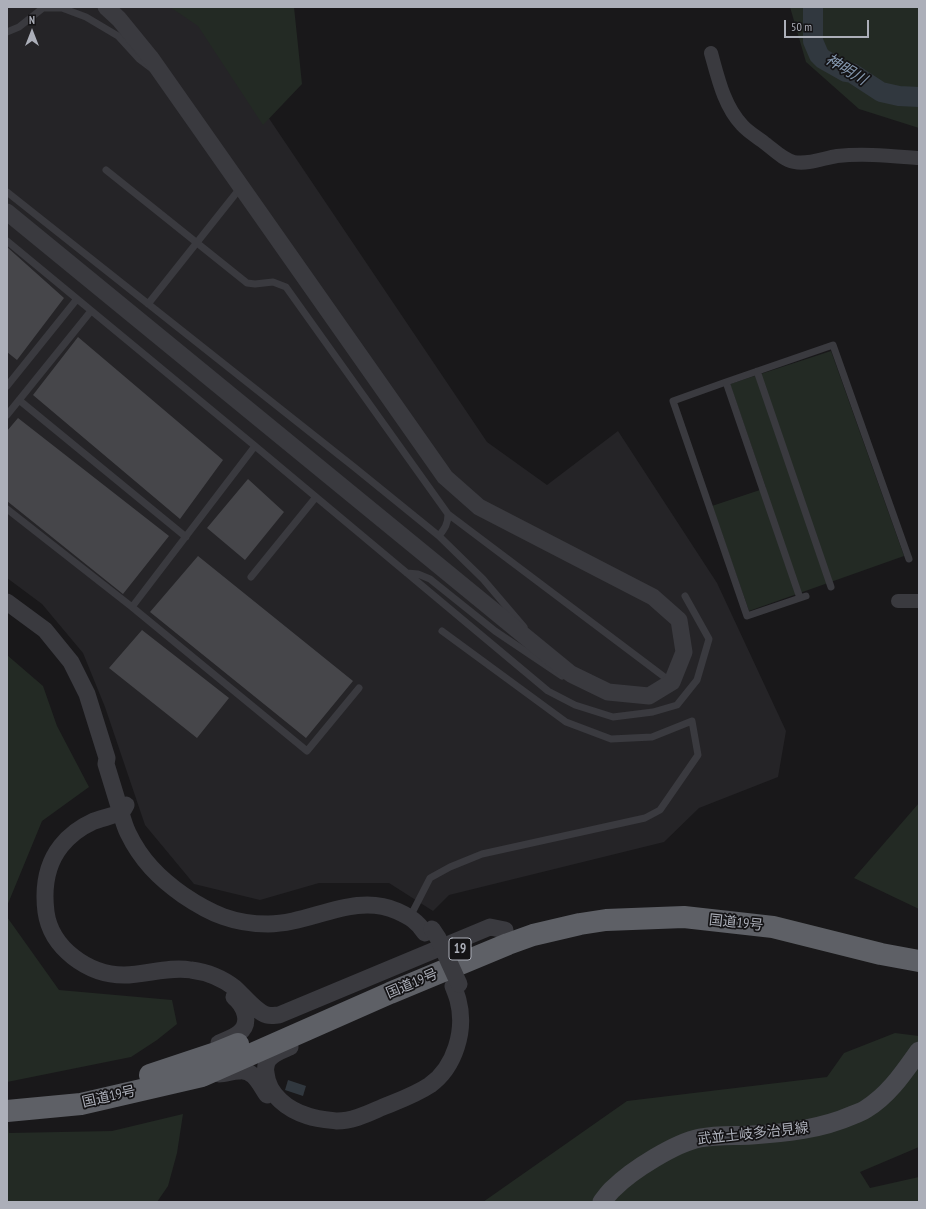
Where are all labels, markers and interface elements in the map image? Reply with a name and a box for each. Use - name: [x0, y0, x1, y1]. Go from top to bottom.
- north arrow: [12, 12, 52, 52]
- scale bar: [786, 12, 871, 38]
- text: N: [29, 13, 35, 27]
- text: 50 m: [791, 19, 812, 34]
- water label: 神明川: [822, 51, 870, 89]
- street label: 国道19号: [708, 912, 764, 934]
- road number: 19: [449, 938, 471, 960]
- street label: 国道19号: [384, 966, 440, 1002]
- street label: 国道19号: [81, 1083, 137, 1111]
- street label: 武並土岐多治見線: [696, 1120, 810, 1148]

